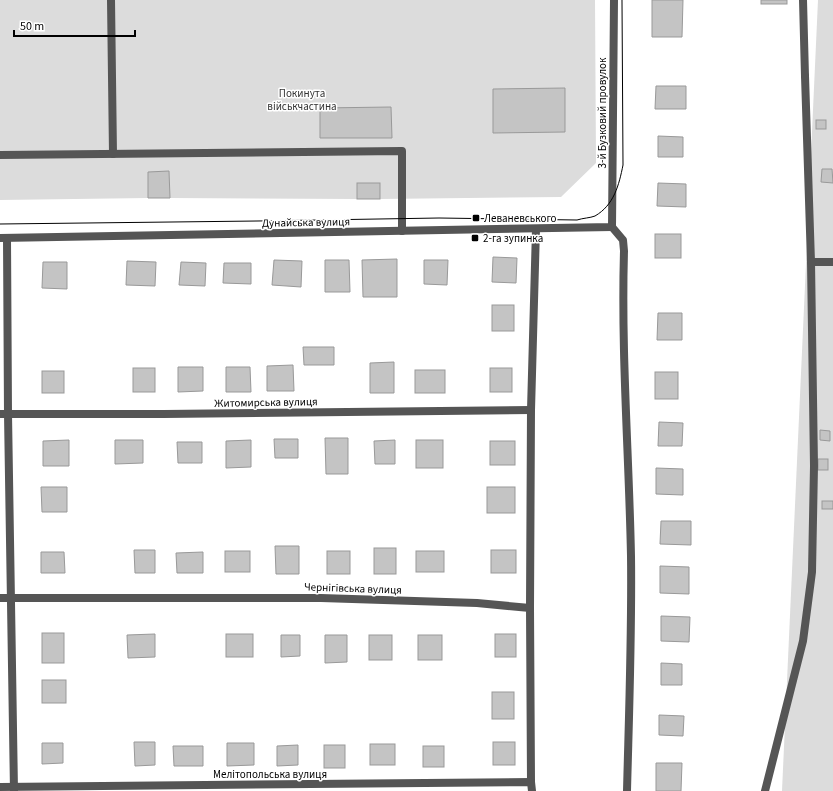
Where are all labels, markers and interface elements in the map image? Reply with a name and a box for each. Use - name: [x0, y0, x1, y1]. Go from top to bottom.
- scale bar: [14, 12, 135, 38]
- text: 50 m: [20, 18, 44, 35]
- street label: 3-й Бузковий провулок: [595, 57, 610, 168]
- park label: Покинута військчастина: [267, 86, 337, 114]
- place label: Леваневського: [484, 211, 556, 226]
- marker: Леваневського: [471, 213, 481, 223]
- street label: Дунайська вулиця: [262, 214, 350, 231]
- place label: 2-га зупинка: [483, 231, 543, 246]
- marker: 2-га зупинка: [470, 233, 480, 243]
- street label: Житомирська вулиця: [214, 394, 318, 411]
- street label: Чернігівська вулиця: [304, 579, 402, 598]
- street label: Мелітопольська вулиця: [213, 767, 327, 782]

